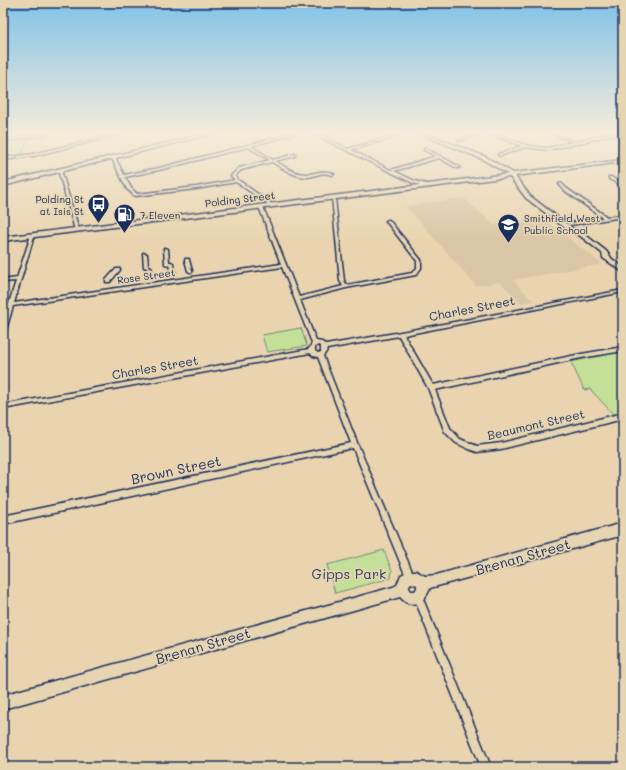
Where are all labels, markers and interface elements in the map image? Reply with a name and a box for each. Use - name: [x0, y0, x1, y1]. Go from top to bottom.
- street label: Polding Street: [204, 188, 276, 210]
- place label: Polding St at Isis St: [35, 192, 84, 218]
- bus stop icon: Polding St at Isis St: [86, 192, 112, 225]
- fuel station icon: 7 Eleven: [111, 202, 137, 235]
- place label: 7 Eleven: [140, 208, 180, 222]
- school or university icon: Smithfield West Public School: [496, 211, 522, 244]
- place label: Smithfield West Public School: [524, 211, 600, 237]
- street label: Rose Street: [116, 265, 176, 287]
- street label: Charles Street: [428, 292, 516, 324]
- street label: Charles Street: [111, 352, 199, 382]
- street label: Beaumont Street: [485, 405, 586, 443]
- street label: Brown Street: [129, 451, 223, 488]
- street label: Brenan Street: [473, 534, 572, 579]
- park label: Gipps Park: [312, 564, 386, 583]
- street label: Brenan Street: [153, 623, 252, 668]

